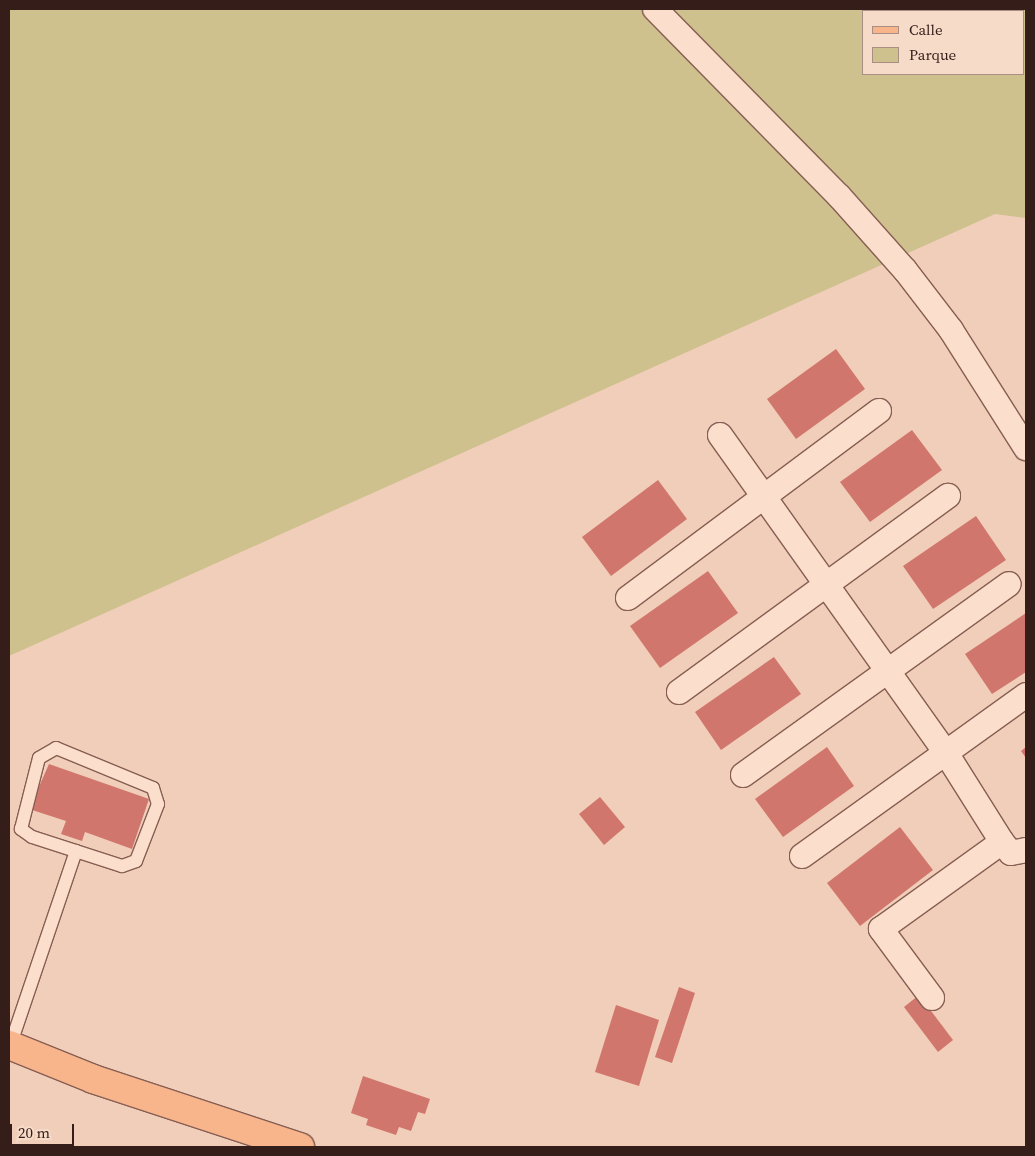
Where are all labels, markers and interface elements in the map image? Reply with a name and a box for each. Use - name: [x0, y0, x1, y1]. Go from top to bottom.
- legend: [862, 10, 1025, 75]
- text: Calle: [909, 19, 943, 40]
- text: Parque: [909, 44, 956, 65]
- scale bar: [12, 1114, 76, 1146]
- text: 20 m: [18, 1122, 50, 1143]

